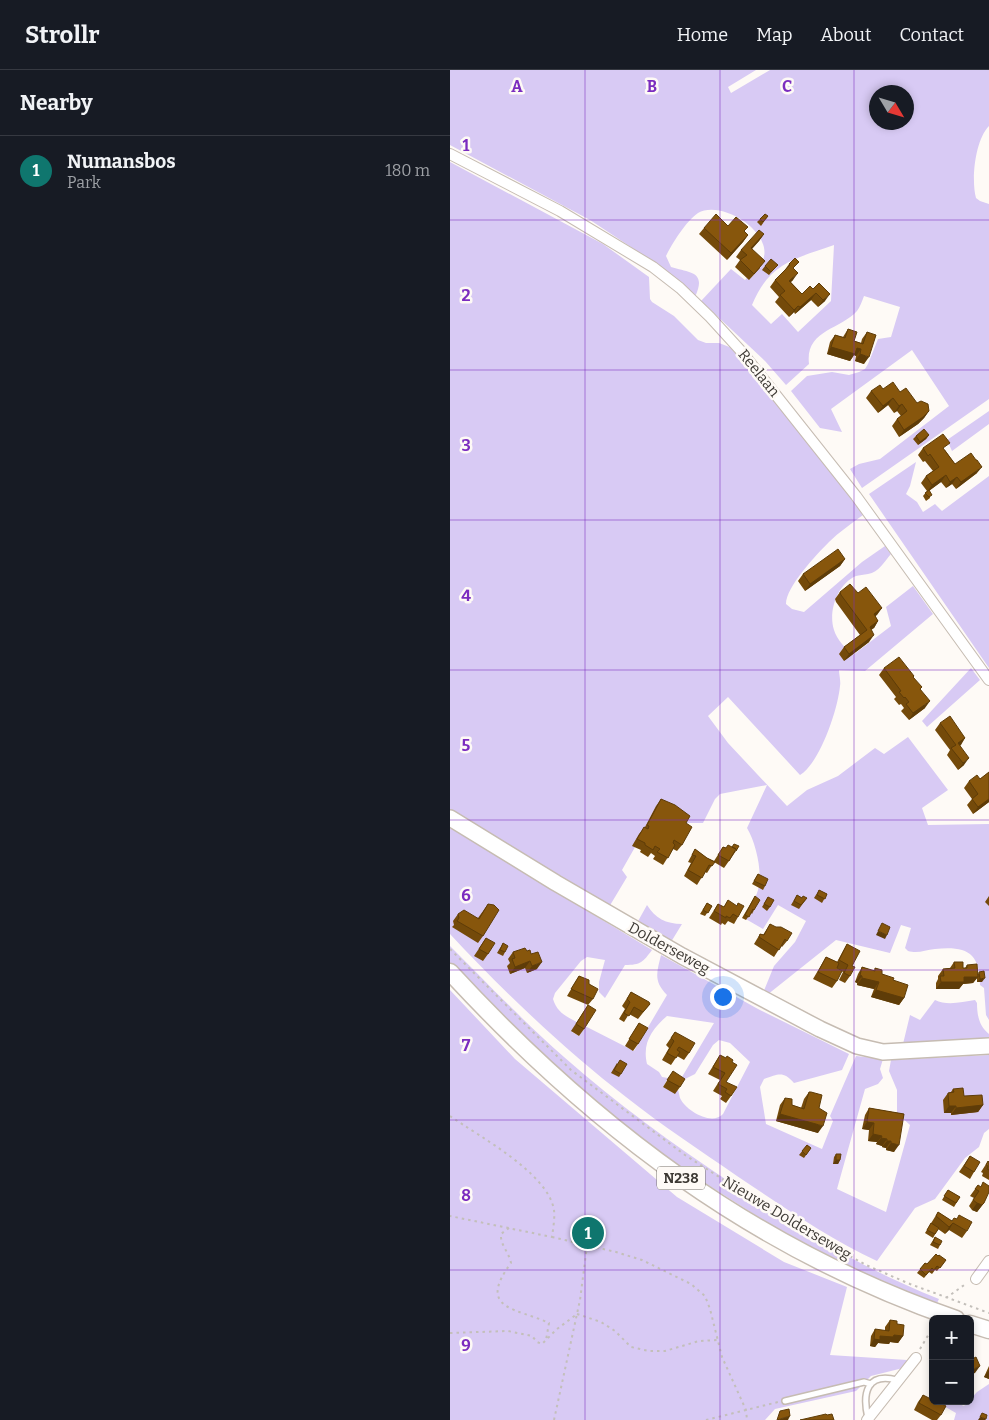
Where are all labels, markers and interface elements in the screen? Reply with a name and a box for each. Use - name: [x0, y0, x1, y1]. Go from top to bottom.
- text: Strollr: [25, 21, 100, 49]
- text: Home: [677, 24, 728, 46]
- text: Map: [756, 24, 792, 46]
- text: About: [820, 24, 871, 46]
- text: Contact: [899, 24, 964, 46]
- text: A: [511, 77, 523, 96]
- text: B: [647, 77, 657, 96]
- text: C: [782, 77, 792, 96]
- north arrow: [869, 85, 914, 130]
- text: Nearby: [20, 90, 93, 116]
- text: 1: [463, 136, 470, 155]
- text: Numansbos: [67, 150, 176, 173]
- text: 1: [33, 161, 39, 180]
- text: 180 m: [385, 161, 430, 180]
- text: Park: [67, 173, 101, 192]
- text: 2: [461, 286, 471, 305]
- street label: Reelaan: [734, 346, 784, 401]
- text: 3: [461, 436, 471, 455]
- text: 4: [461, 586, 471, 605]
- text: 5: [462, 736, 471, 755]
- text: 6: [461, 886, 471, 905]
- street label: Dolderseweg: [625, 918, 713, 978]
- your location: [710, 984, 736, 1010]
- text: 7: [462, 1036, 471, 1055]
- road number: N238: [657, 1166, 705, 1190]
- street label: Nieuwe Dolderseweg: [719, 1172, 855, 1264]
- text: 8: [461, 1186, 471, 1205]
- pin: 1: [572, 1214, 604, 1252]
- map controls: [929, 1315, 974, 1405]
- button: +: [929, 1315, 974, 1360]
- text: 9: [461, 1336, 471, 1355]
- button: −: [929, 1360, 974, 1405]

